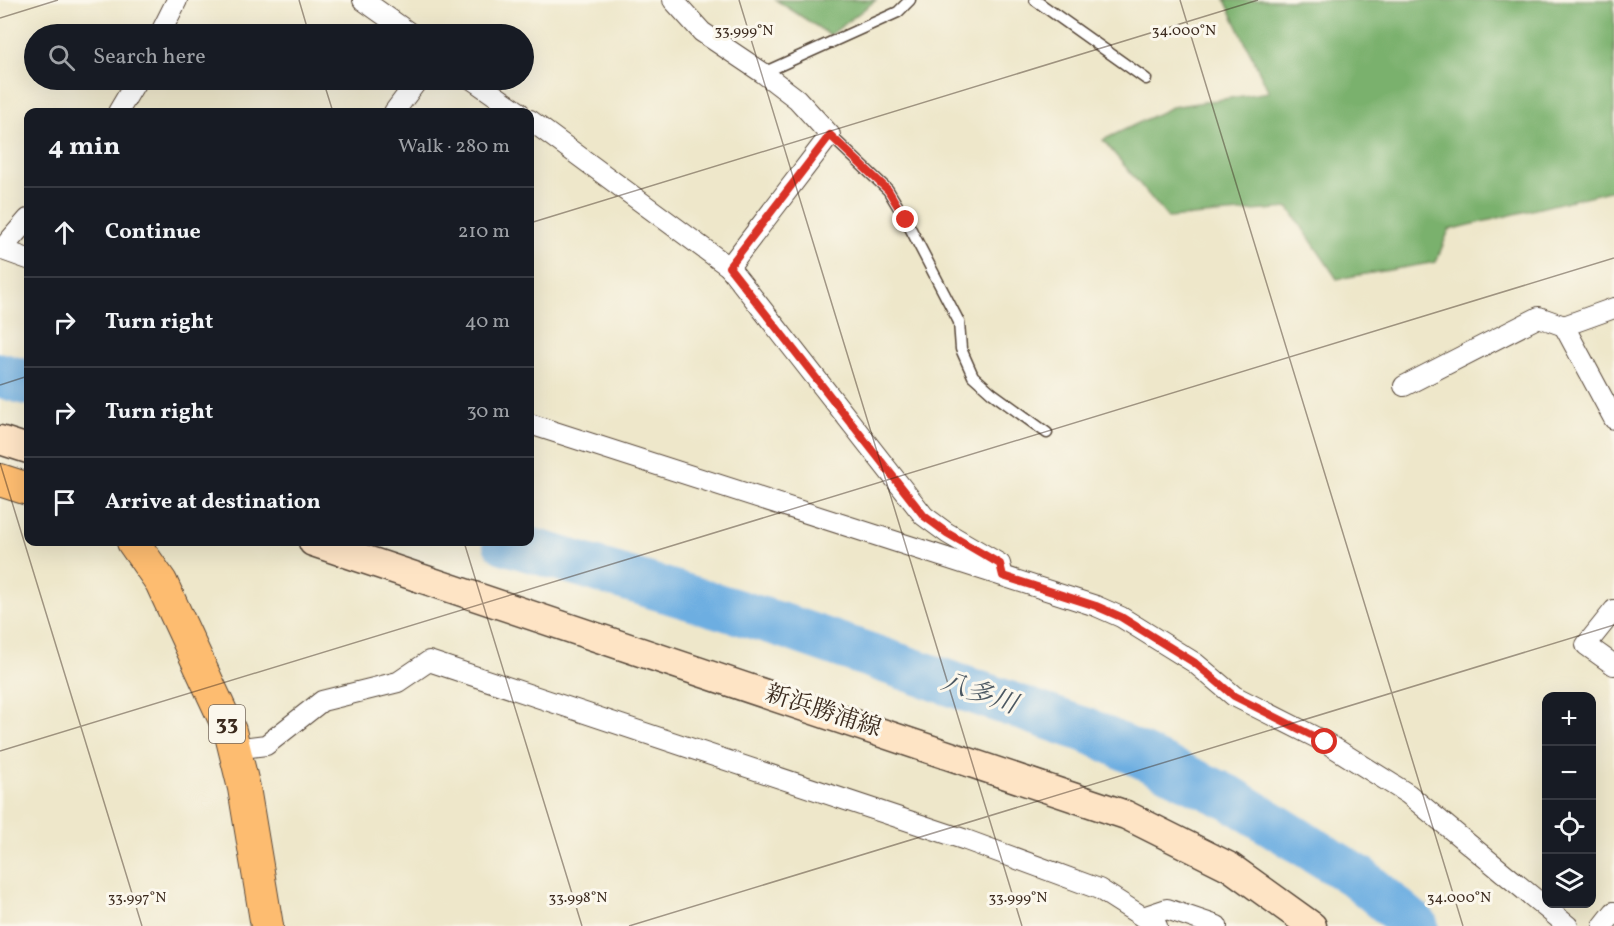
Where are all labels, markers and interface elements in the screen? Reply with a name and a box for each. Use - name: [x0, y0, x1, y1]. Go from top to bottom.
- text: 33.999°N: [715, 21, 773, 42]
- text: 34.000°N: [1152, 21, 1216, 42]
- search box: [24, 24, 534, 90]
- icon: search: [45, 41, 78, 74]
- text: Search here: [93, 42, 206, 73]
- text: 4 min: [48, 129, 120, 165]
- text: Walk · 280 m: [398, 133, 510, 161]
- route end: [892, 206, 918, 232]
- icon: ahead: [48, 216, 81, 249]
- text: Continue: [105, 217, 201, 248]
- text: 210 m: [458, 218, 510, 246]
- icon: right: [48, 306, 81, 339]
- text: Turn right: [105, 307, 213, 338]
- text: 40 m: [465, 308, 510, 336]
- icon: right: [48, 396, 81, 429]
- text: Turn right: [105, 397, 213, 428]
- text: 30 m: [466, 398, 510, 426]
- icon: arrive: [48, 486, 81, 519]
- text: Arrive at destination: [105, 487, 321, 518]
- water label: 八多川: [936, 664, 1025, 725]
- street label: 新浜勝浦線: [761, 677, 885, 747]
- map controls: [1542, 692, 1596, 908]
- button: +: [1542, 692, 1596, 746]
- road number: 33: [209, 705, 245, 743]
- route start: [1311, 728, 1337, 754]
- button: −: [1542, 746, 1596, 800]
- button: locate: [1542, 800, 1596, 854]
- button: layers: [1542, 854, 1596, 908]
- text: 33.997°N: [108, 888, 166, 909]
- text: 33.998°N: [549, 888, 607, 909]
- text: 33.999°N: [989, 888, 1047, 909]
- text: 34.000°N: [1427, 888, 1491, 909]

